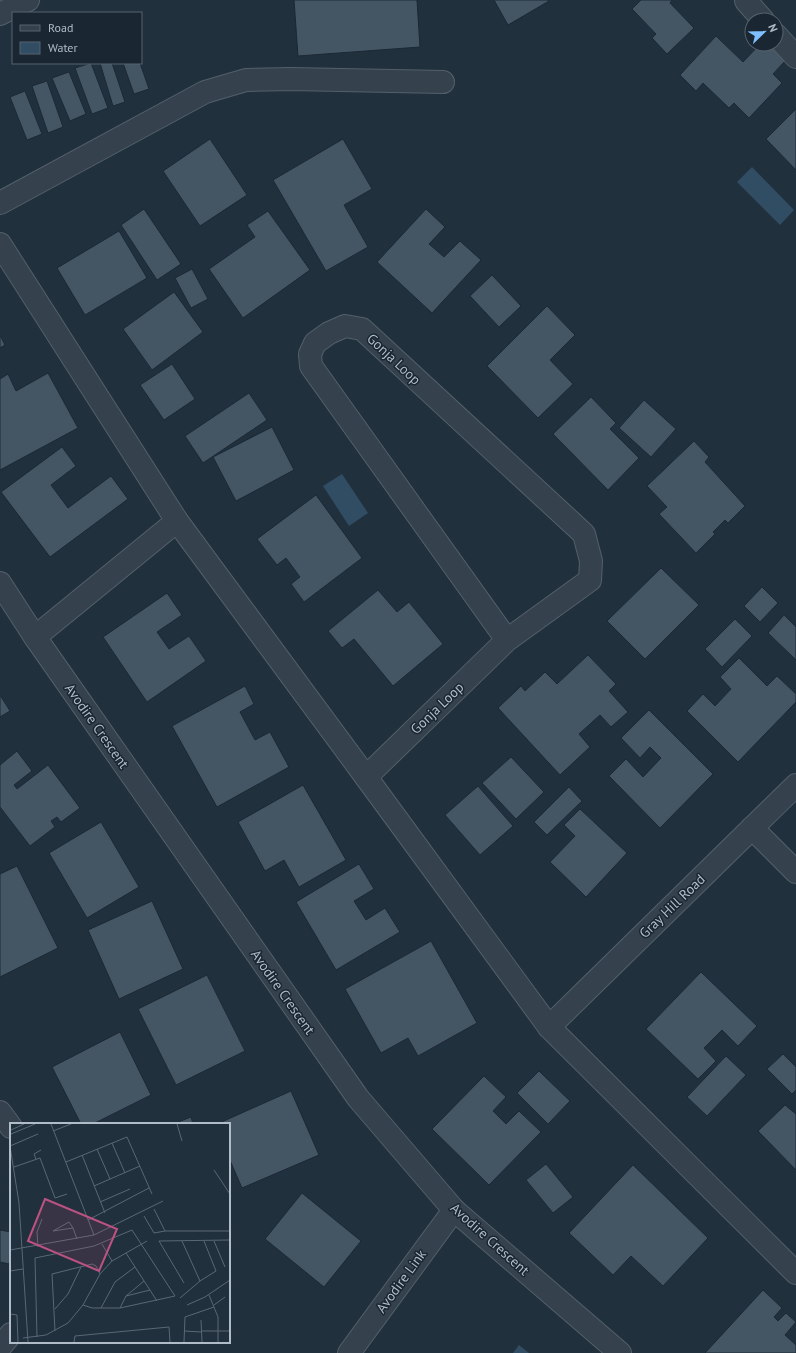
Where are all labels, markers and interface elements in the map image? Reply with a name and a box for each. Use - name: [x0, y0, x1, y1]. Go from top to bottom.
- legend: [12, 12, 142, 64]
- north arrow: [744, 12, 784, 52]
- text: Road: [48, 20, 73, 35]
- text: N: [765, 22, 781, 34]
- text: Water: [48, 40, 78, 55]
- street label: Gonja Loop: [363, 330, 425, 388]
- street label: Gonja Loop: [407, 678, 467, 738]
- street label: Avodire Crescent: [61, 680, 133, 772]
- street label: Gray Hill Road: [635, 870, 709, 942]
- street label: Avodire Crescent: [247, 946, 319, 1038]
- inset map: [10, 1123, 230, 1343]
- street label: Avodire Crescent: [447, 1199, 533, 1279]
- street label: Avodire Link: [372, 1246, 430, 1316]

